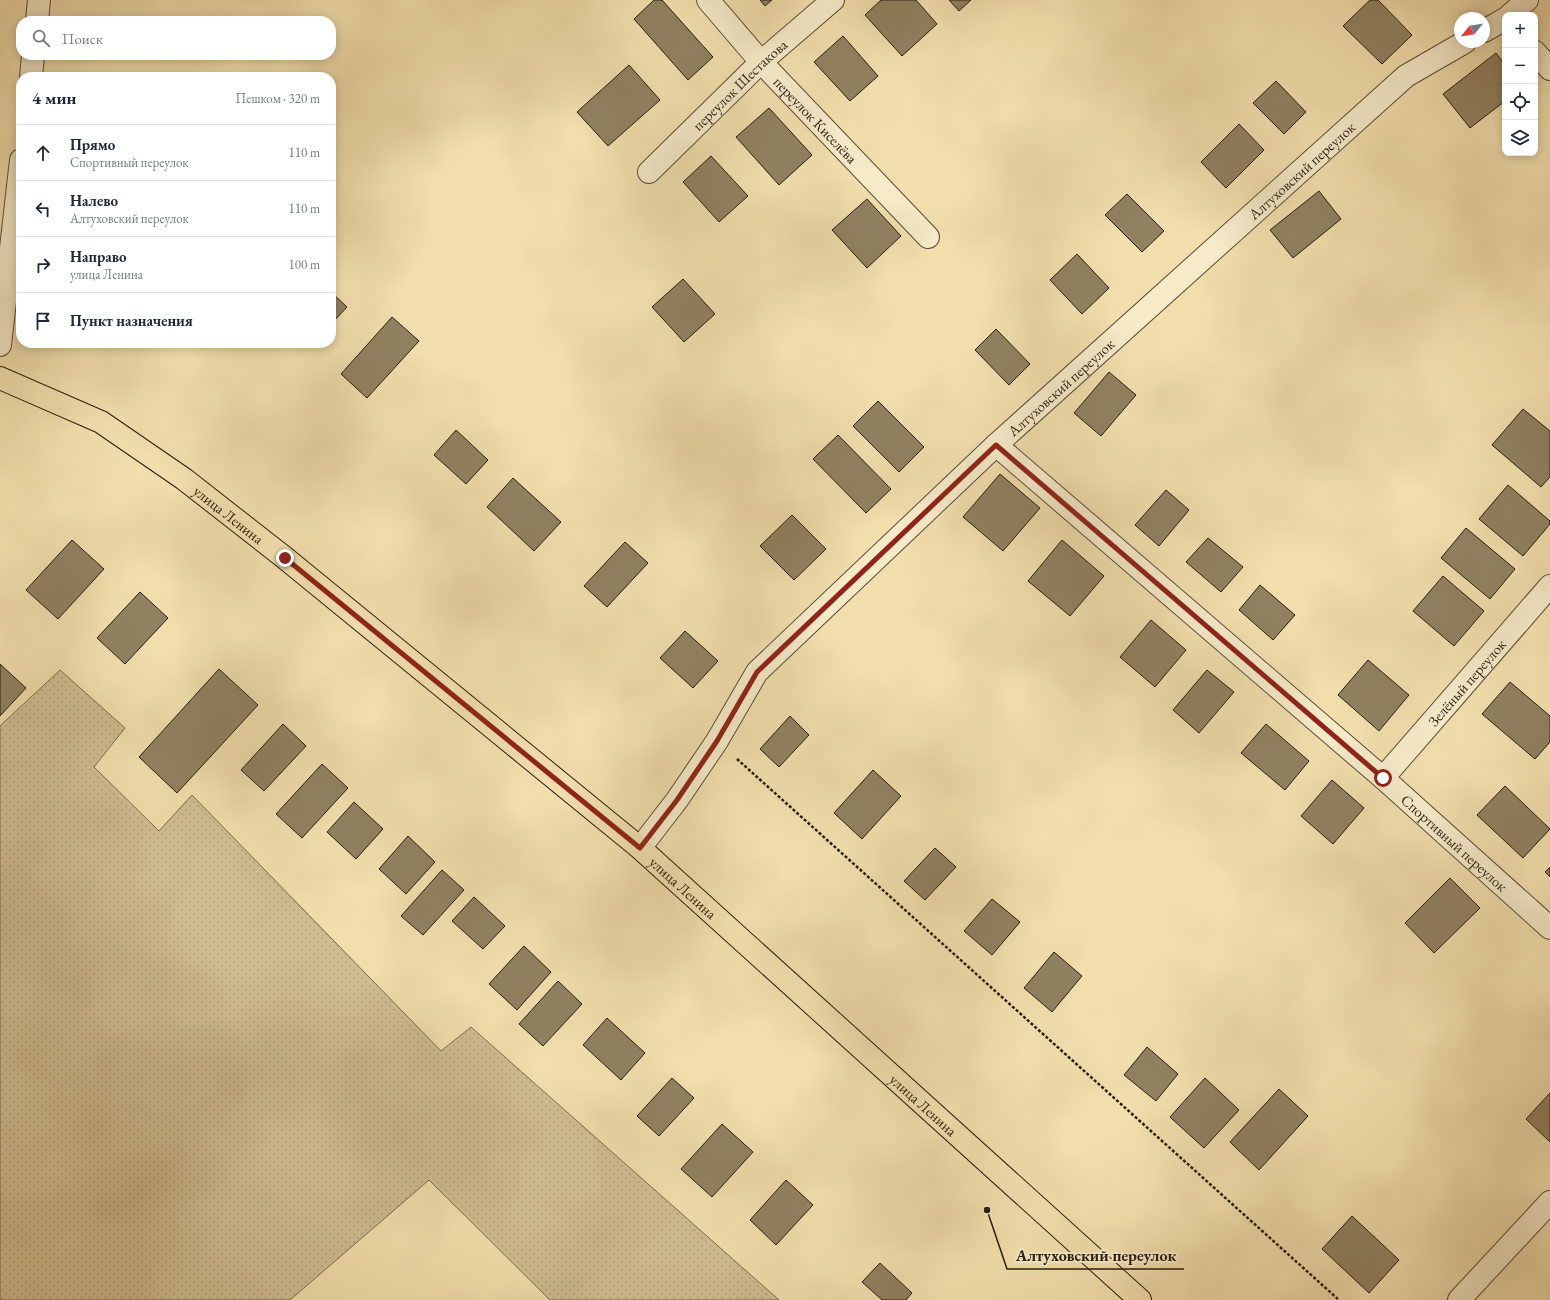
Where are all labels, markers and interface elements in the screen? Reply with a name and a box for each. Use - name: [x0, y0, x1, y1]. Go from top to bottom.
- north arrow: [1454, 12, 1490, 48]
- map controls: [1502, 12, 1538, 156]
- button: +: [1502, 12, 1538, 48]
- search box: [16, 16, 336, 60]
- icon: search: [30, 27, 52, 49]
- text: Поиск: [62, 29, 103, 48]
- street label: переулок Шестакова: [688, 34, 791, 134]
- button: −: [1502, 48, 1538, 84]
- street label: переулок Киселёва: [770, 72, 862, 167]
- button: locate: [1502, 84, 1538, 120]
- text: 4 мин: [32, 87, 76, 109]
- text: Пешком · 320 m: [236, 90, 320, 107]
- street label: Алтуховский переулок: [1243, 117, 1359, 224]
- button: layers: [1502, 120, 1538, 156]
- text: Прямо: [70, 135, 115, 154]
- icon: ahead: [32, 142, 54, 164]
- text: 110 m: [289, 144, 320, 161]
- text: Спортивный переулок: [70, 154, 189, 171]
- text: Налево: [70, 191, 118, 210]
- icon: left: [32, 198, 54, 220]
- text: 110 m: [289, 200, 320, 217]
- text: Алтуховский переулок: [70, 210, 189, 227]
- text: Направо: [70, 247, 127, 266]
- icon: right: [32, 254, 54, 276]
- text: 100 m: [289, 256, 320, 273]
- text: улица Ленина: [70, 266, 143, 283]
- icon: arrive: [32, 310, 54, 332]
- text: Пункт назначения: [70, 311, 193, 330]
- street label: Алтуховский переулок: [1002, 334, 1118, 441]
- street label: улица Ленина: [190, 481, 268, 548]
- route end: [276, 549, 294, 567]
- street label: Зелёный переулок: [1423, 635, 1509, 730]
- route start: [1374, 769, 1392, 787]
- street label: Спортивный переулок: [1397, 790, 1512, 895]
- street label: улица Ленина: [646, 852, 721, 923]
- street label: улица Ленина: [886, 1069, 961, 1140]
- callout: Алтуховский переулок: [1007, 1241, 1184, 1269]
- text: Алтуховский переулок: [1015, 1245, 1176, 1266]

